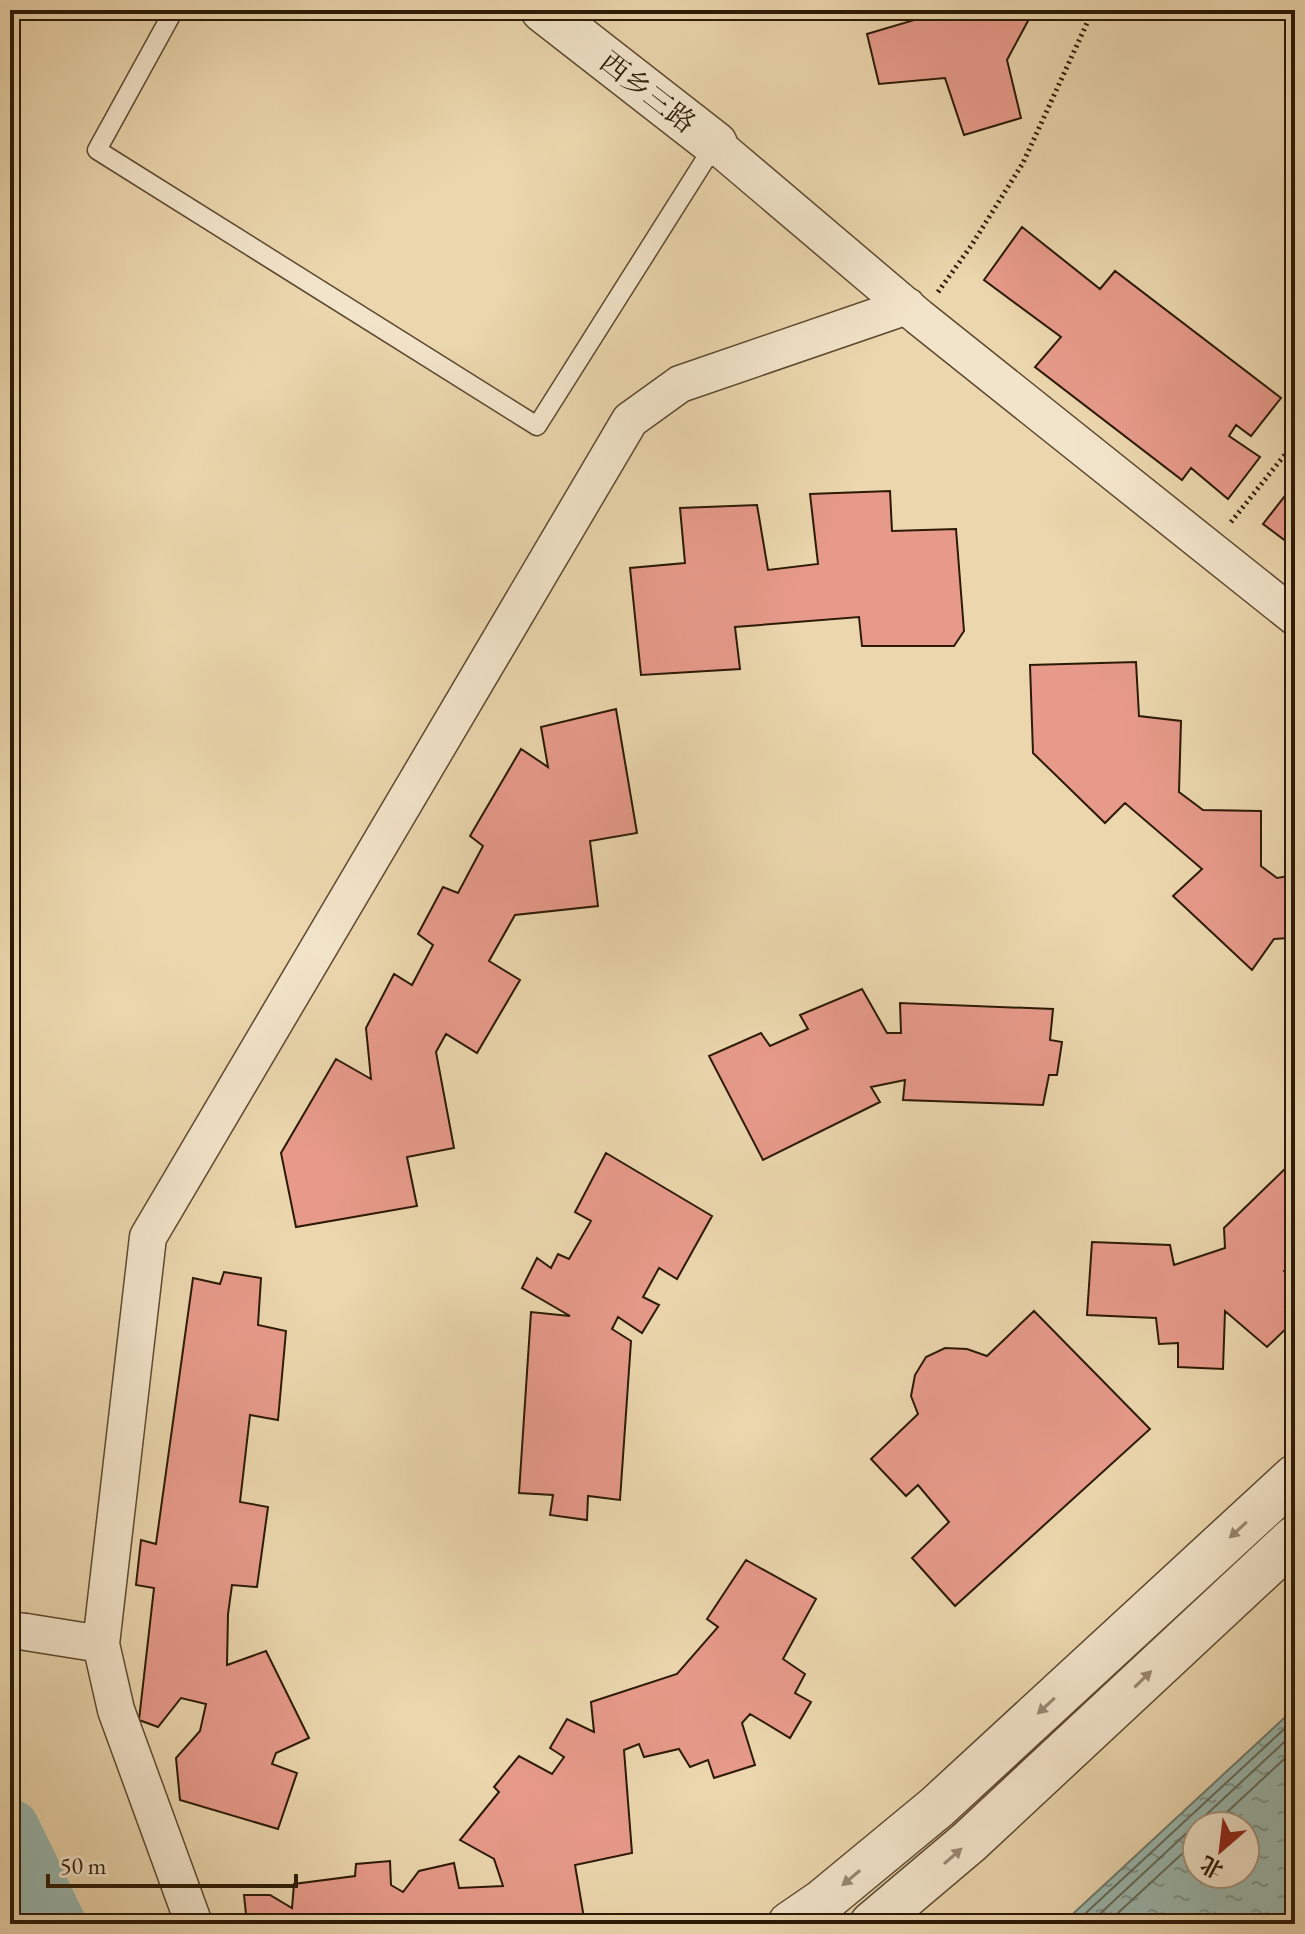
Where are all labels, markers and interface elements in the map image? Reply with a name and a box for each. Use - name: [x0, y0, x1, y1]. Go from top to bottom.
- street label: 西乡三路: [593, 43, 703, 141]
- one-way arrow: [1228, 1520, 1247, 1538]
- one-way arrow: [1133, 1670, 1152, 1688]
- one-way arrow: [1037, 1696, 1056, 1714]
- north arrow: [1181, 1810, 1261, 1890]
- scale bar: [48, 1838, 296, 1888]
- one-way arrow: [943, 1848, 963, 1865]
- text: 北: [1195, 1849, 1228, 1885]
- text: 50 m: [60, 1850, 107, 1881]
- one-way arrow: [841, 1869, 861, 1886]

